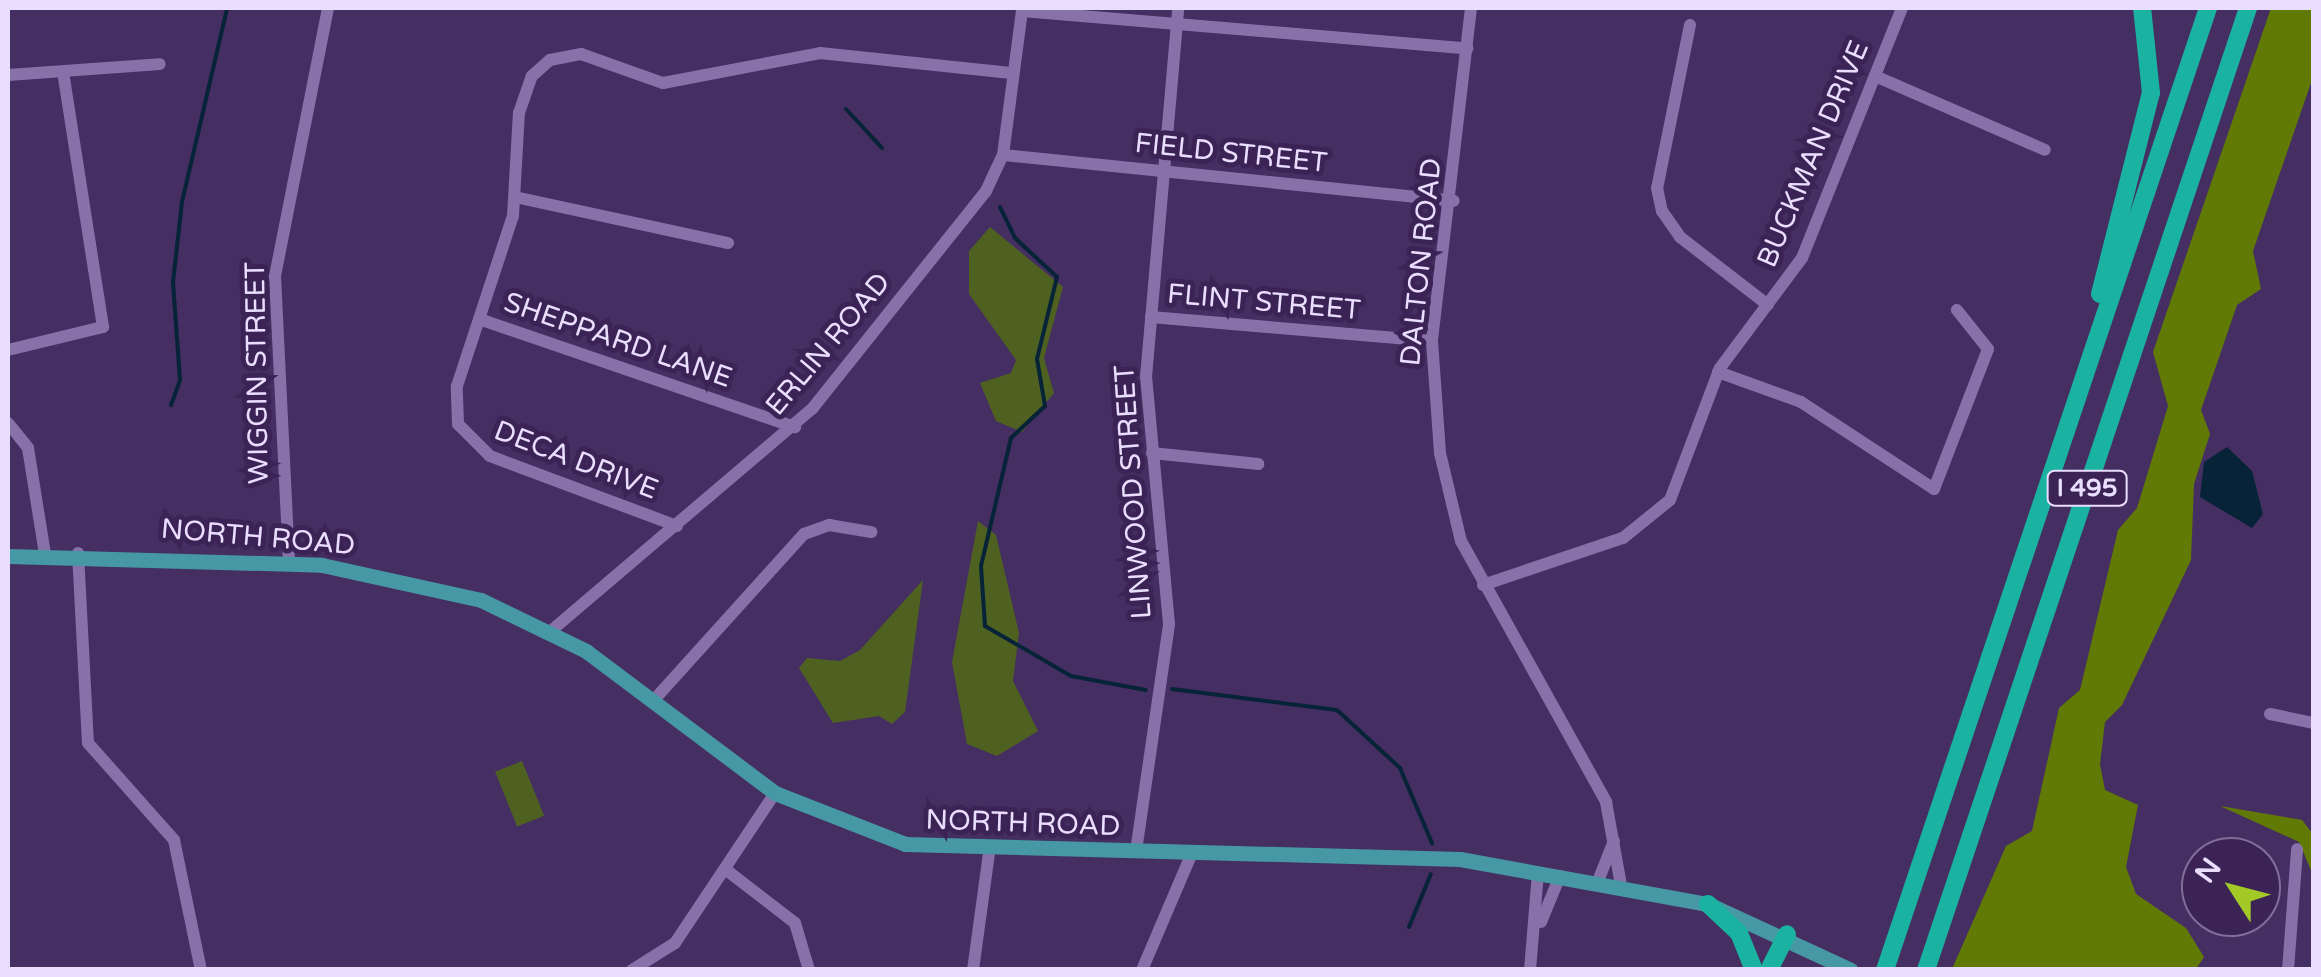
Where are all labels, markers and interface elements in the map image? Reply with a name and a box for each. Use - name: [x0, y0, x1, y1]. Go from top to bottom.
- street label: BUCKMAN DRIVE: [1750, 36, 1876, 272]
- street label: FIELD STREET: [1133, 126, 1329, 180]
- street label: DALTON ROAD: [1393, 156, 1449, 368]
- street label: WIGGIN STREET: [238, 262, 276, 484]
- street label: ERLIN ROAD: [759, 266, 897, 422]
- street label: FLINT STREET: [1166, 277, 1362, 327]
- street label: SHEPPARD LANE: [500, 285, 736, 395]
- street label: LINWOOD STREET: [1107, 364, 1159, 620]
- street label: DECA DRIVE: [489, 413, 663, 507]
- road number: I 495: [2044, 468, 2130, 508]
- street label: NORTH ROAD: [160, 512, 356, 562]
- street label: NORTH ROAD: [925, 803, 1121, 843]
- north arrow: [2181, 837, 2281, 937]
- text: N: [2188, 851, 2229, 890]

